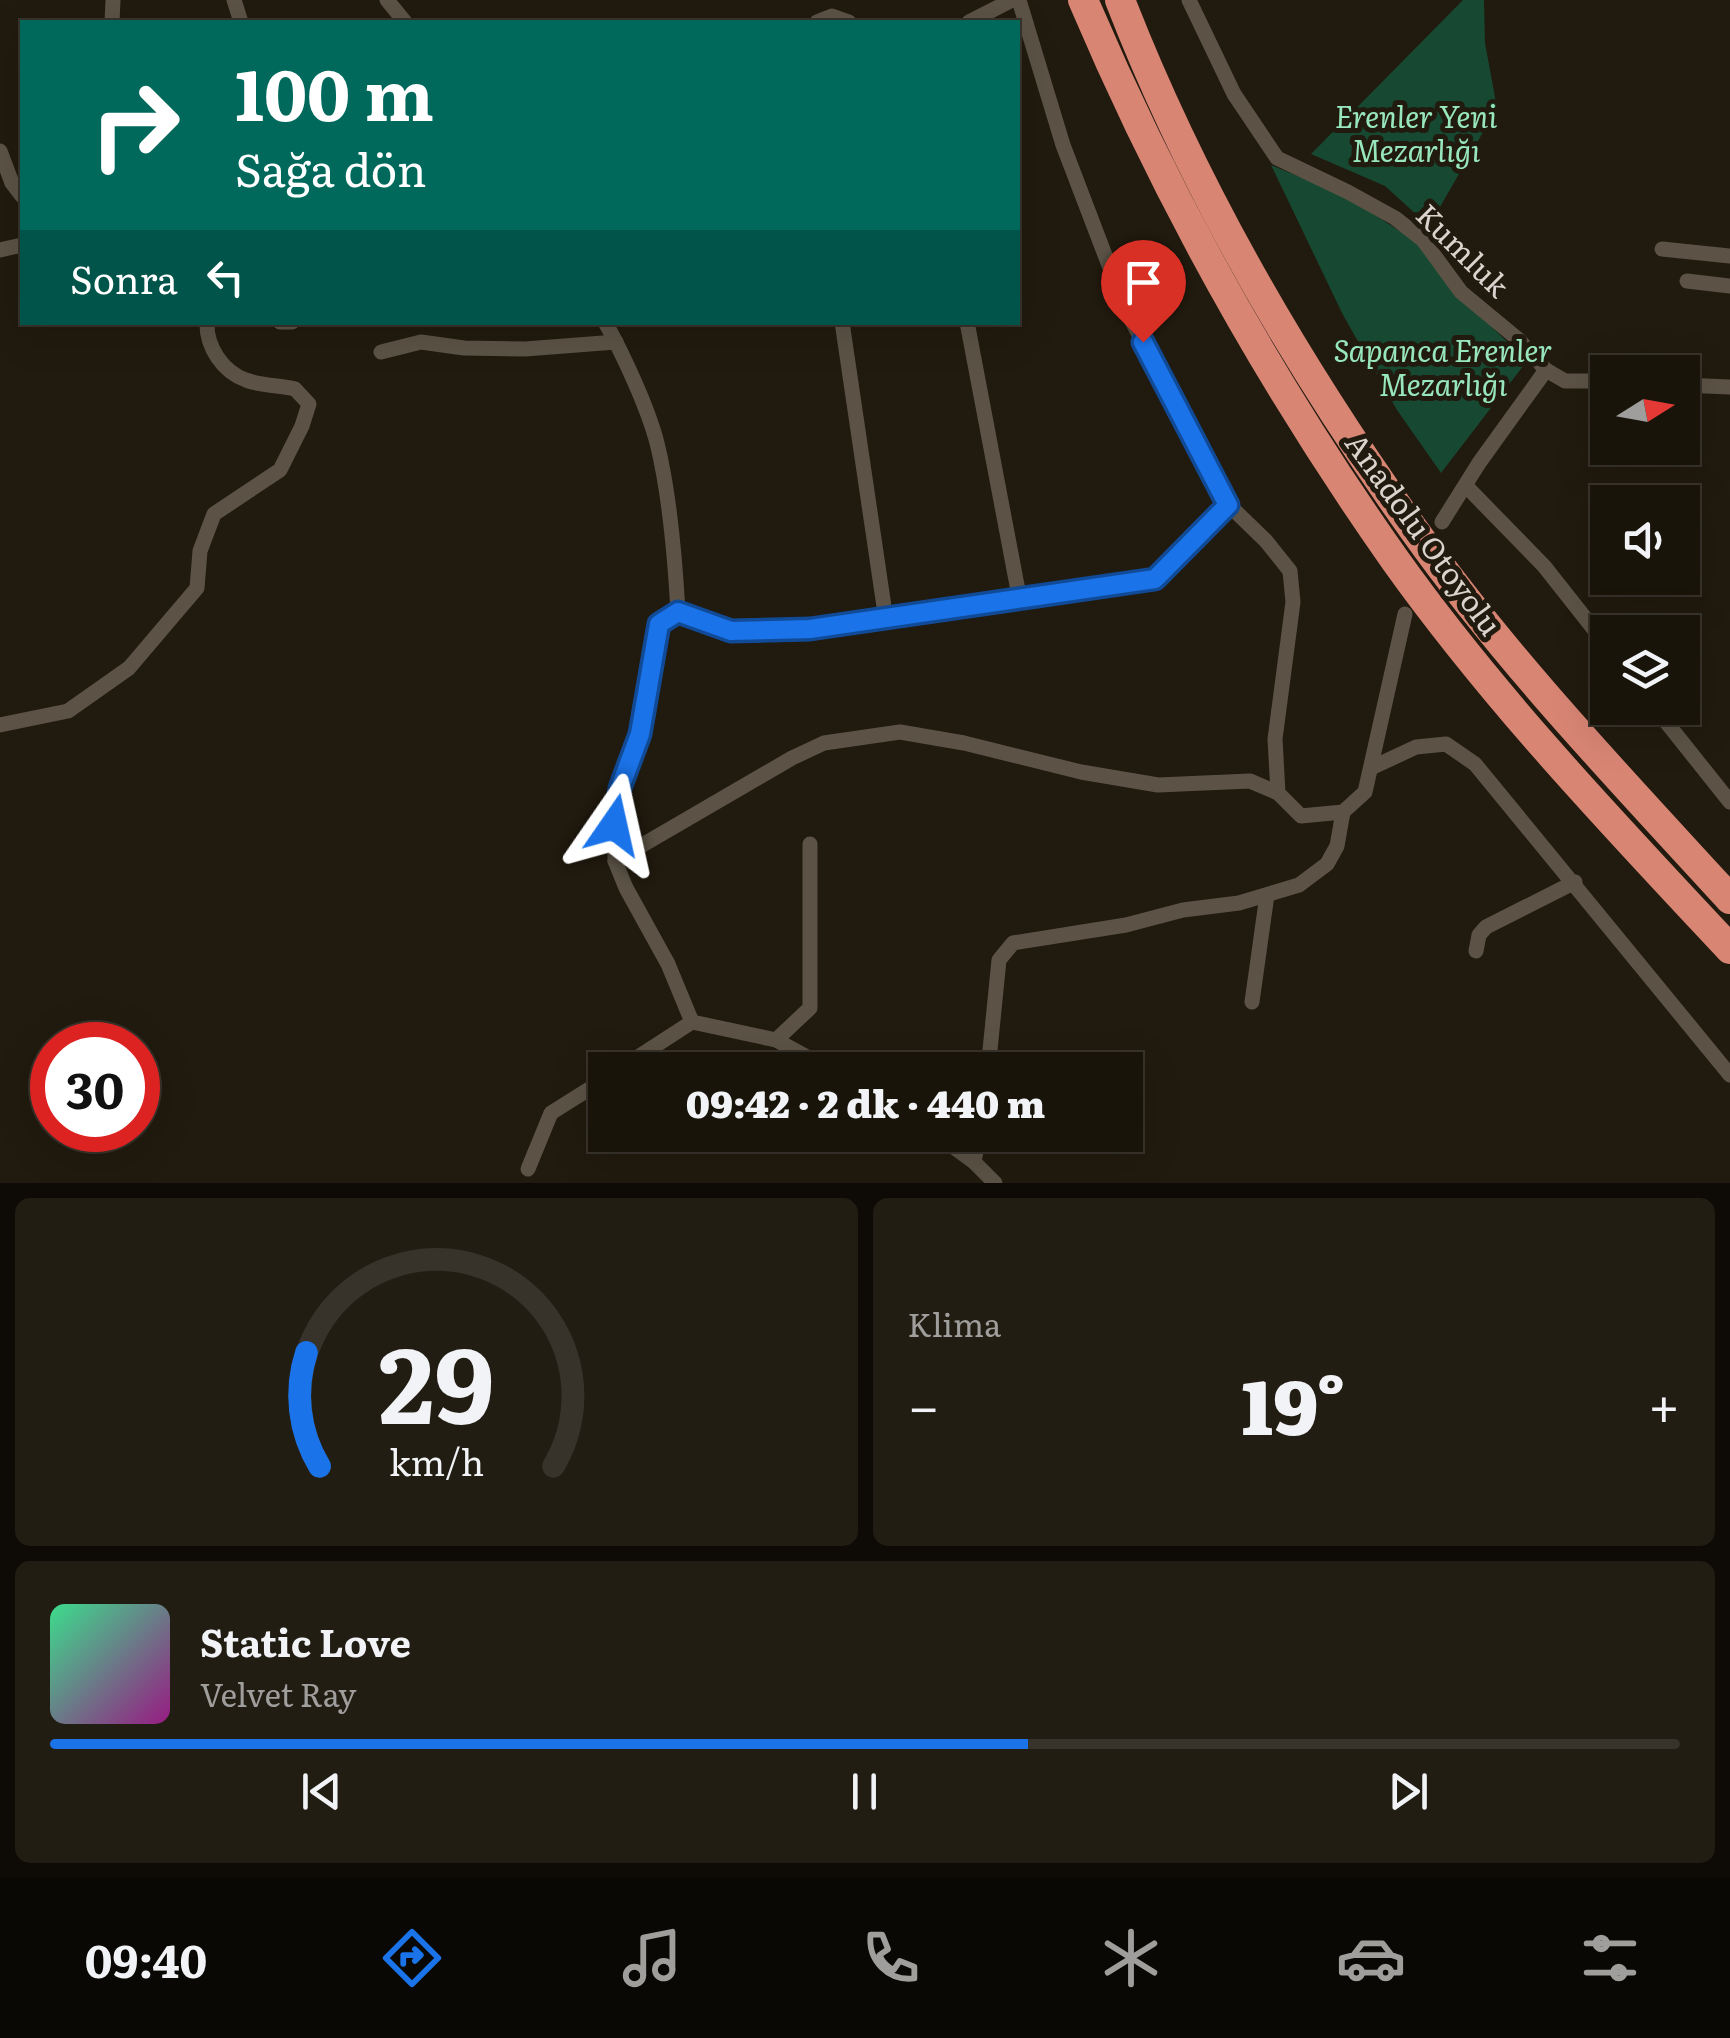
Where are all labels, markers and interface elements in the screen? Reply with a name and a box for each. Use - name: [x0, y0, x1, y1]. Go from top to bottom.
- text: 100 m: [235, 39, 434, 143]
- icon: right: [70, 60, 200, 190]
- park label: Erenler Yeni Mezarlığı: [1335, 93, 1497, 171]
- text: Sağa dön: [235, 134, 426, 201]
- street label: Kumluk: [1407, 192, 1521, 306]
- pin: [1101, 240, 1186, 343]
- text: Sonra: [70, 249, 178, 306]
- icon: left: [198, 250, 253, 305]
- icon: arrive: [1116, 255, 1171, 310]
- park label: Sapanca Erenler Mezarlığı: [1333, 327, 1553, 405]
- north arrow: [1590, 355, 1700, 465]
- map controls: [1590, 355, 1700, 725]
- street label: Anadolu Otoyolu: [1336, 422, 1514, 644]
- button: sound: [1590, 485, 1700, 595]
- button: layers: [1590, 615, 1700, 725]
- position arrow: [562, 773, 666, 877]
- speed limit sign: 30: [30, 1022, 160, 1152]
- text: 09:42 · 2 dk · 440 m: [686, 1073, 1045, 1130]
- text: Klima: [908, 1299, 1001, 1347]
- text: 29: [378, 1302, 494, 1456]
- text: 19°: [1242, 1347, 1346, 1458]
- text: −: [908, 1362, 940, 1444]
- text: +: [1648, 1362, 1680, 1444]
- text: km/h: [389, 1434, 484, 1487]
- text: Static Love: [200, 1612, 411, 1669]
- text: Velvet Ray: [200, 1669, 356, 1717]
- icon: previous: [294, 1764, 349, 1819]
- icon: pause: [837, 1764, 892, 1819]
- icon: next: [1381, 1764, 1436, 1819]
- icon: directions: [377, 1923, 447, 1993]
- icon: music: [617, 1923, 687, 1993]
- icon: phone: [856, 1923, 926, 1993]
- icon: climate: [1096, 1923, 1166, 1993]
- icon: car: [1336, 1923, 1406, 1993]
- icon: filters: [1575, 1923, 1645, 1993]
- text: 09:40: [85, 1925, 207, 1992]

